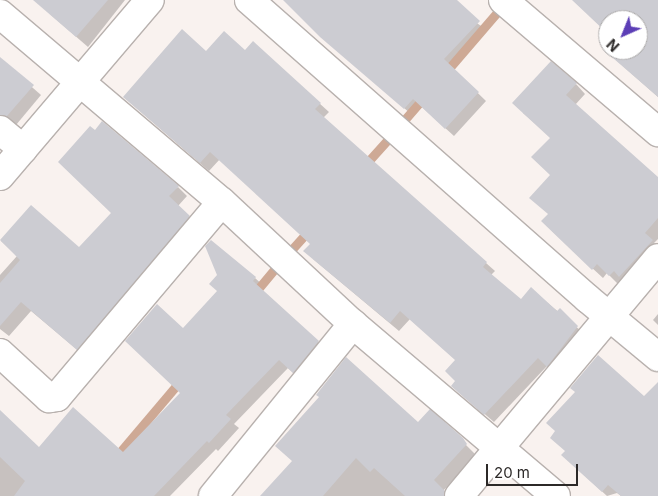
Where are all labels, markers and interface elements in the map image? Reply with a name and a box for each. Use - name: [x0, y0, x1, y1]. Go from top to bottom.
- north arrow: [598, 10, 648, 60]
- text: N: [603, 36, 623, 55]
- scale bar: [488, 454, 580, 486]
- text: 20 m: [494, 463, 530, 482]

